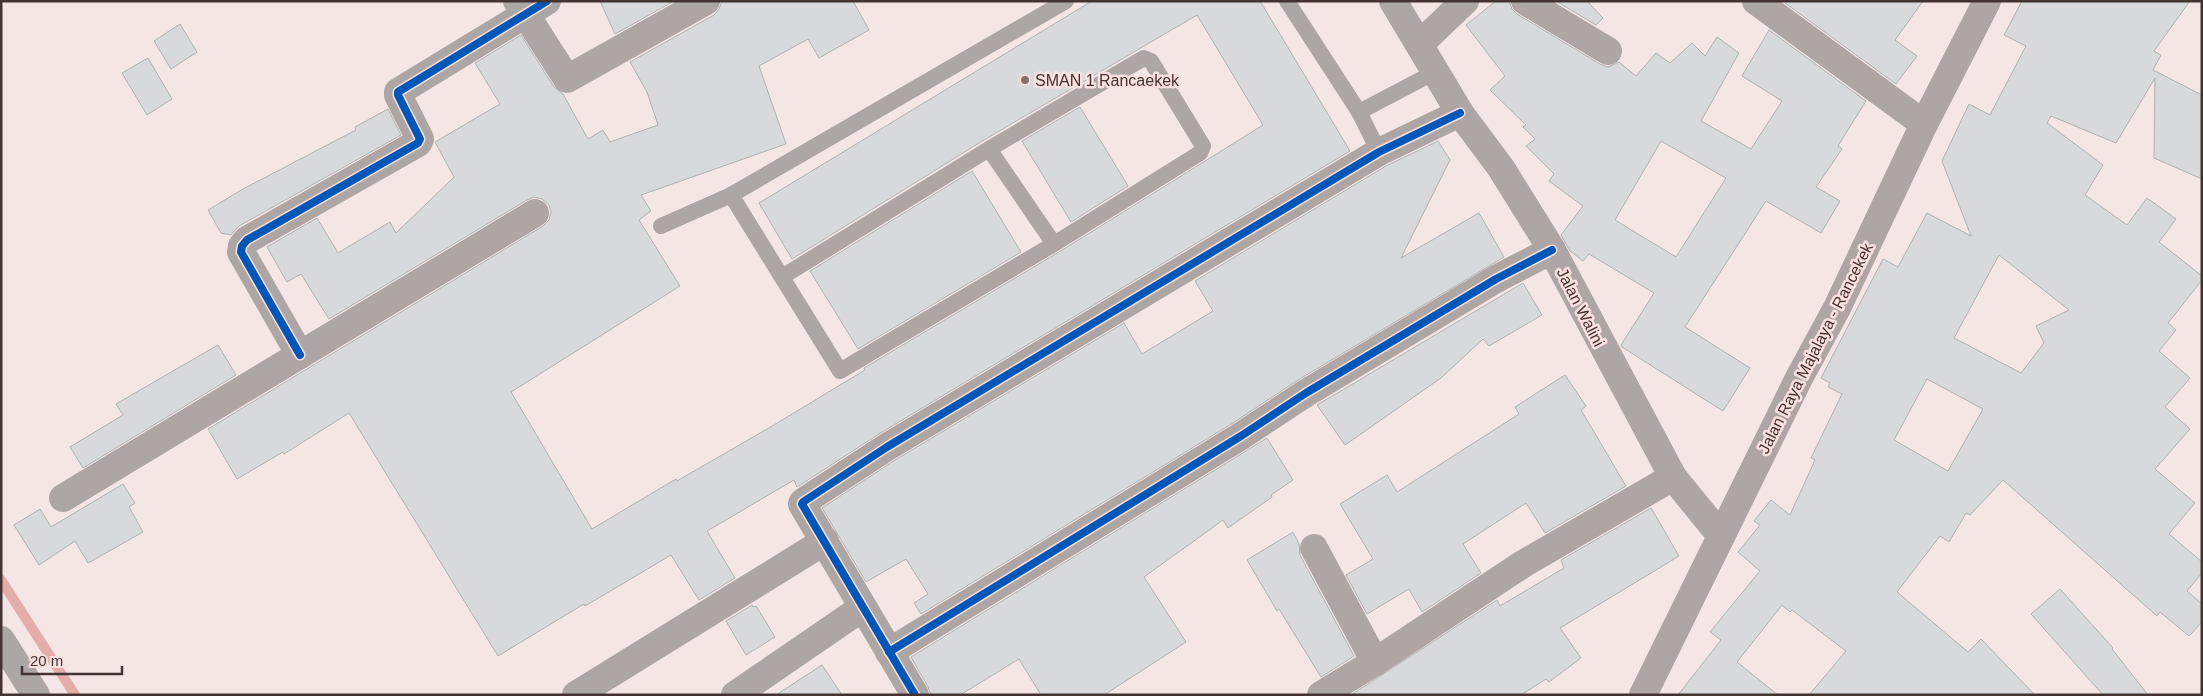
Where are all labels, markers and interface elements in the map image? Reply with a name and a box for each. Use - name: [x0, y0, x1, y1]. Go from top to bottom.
- place label: SMAN 1 Rancaekek: [1035, 72, 1180, 89]
- marker: SMAN 1 Rancaekek: [1019, 74, 1031, 86]
- street label: Jalan Raya Majalaya - Rancekek: [1755, 239, 1877, 456]
- street label: Jalan Walini: [1554, 265, 1608, 349]
- scale bar: [22, 644, 122, 676]
- text: 20 m: [30, 652, 63, 669]

